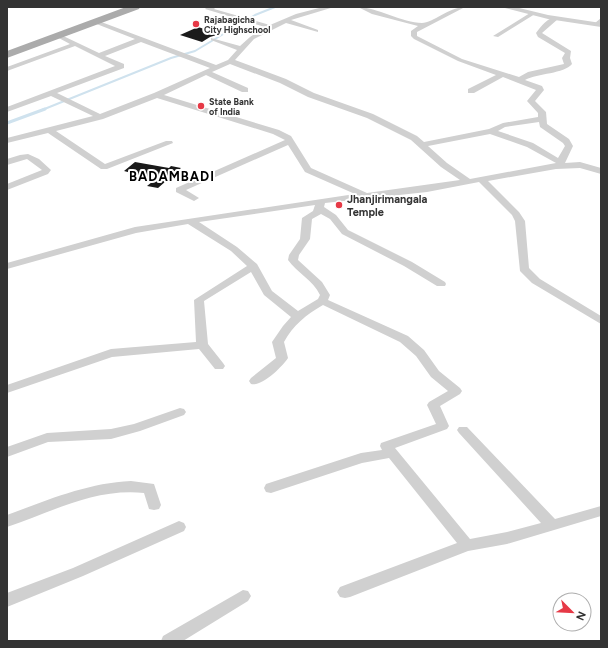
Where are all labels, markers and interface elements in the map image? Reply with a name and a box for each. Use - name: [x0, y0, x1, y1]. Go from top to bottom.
- place label: Rajabagicha City Highschool: [204, 14, 270, 35]
- marker: Rajabagicha City Highschool: [191, 19, 201, 29]
- place label: State Bank of India: [209, 96, 254, 117]
- marker: State Bank of India: [196, 101, 206, 111]
- district label: BADAMBADI: [129, 169, 215, 184]
- place label: Jhanjirimangala Temple: [347, 193, 427, 219]
- marker: Jhanjirimangala Temple: [334, 200, 344, 210]
- north arrow: [552, 592, 592, 632]
- text: N: [573, 609, 588, 622]

